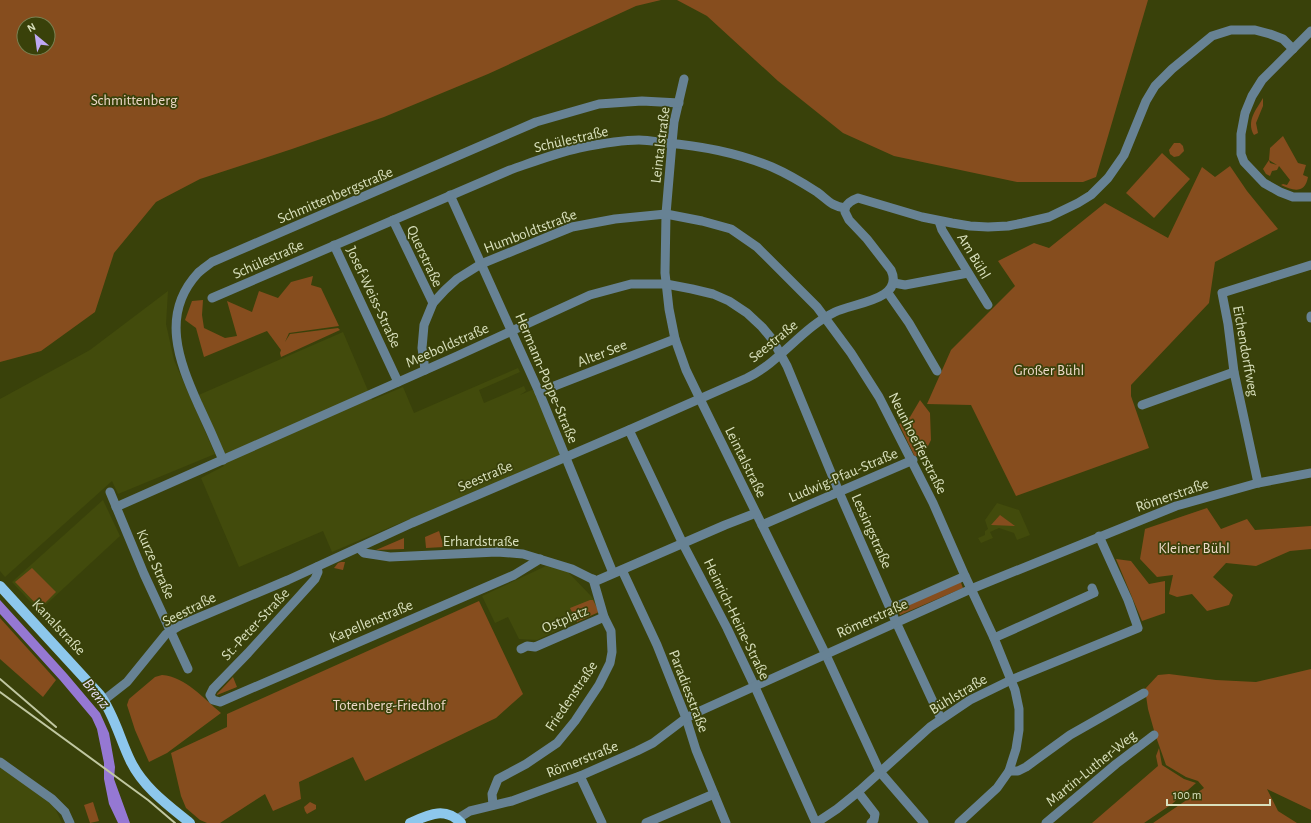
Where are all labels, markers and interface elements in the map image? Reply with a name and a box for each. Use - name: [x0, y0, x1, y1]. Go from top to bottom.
- north arrow: [16, 16, 56, 56]
- text: N: [25, 21, 37, 34]
- park label: Schmittenberg: [91, 93, 178, 108]
- street label: Leintalstraße: [648, 106, 673, 184]
- street label: Schülestraße: [532, 124, 610, 155]
- street label: Schmittenbergstraße: [275, 164, 395, 227]
- street label: Humboldtstraße: [482, 207, 579, 256]
- street label: Querstraße: [404, 223, 445, 289]
- street label: Am Bühl: [954, 231, 993, 282]
- street label: Schülestraße: [231, 237, 306, 282]
- street label: Josef-Weiss-Straße: [344, 244, 404, 350]
- street label: Eichendorffweg: [1230, 304, 1261, 398]
- street label: Hermann-Poppe-Straße: [512, 311, 581, 446]
- street label: Seestraße: [746, 317, 801, 365]
- street label: Meeboldstraße: [403, 320, 491, 370]
- street label: Alter See: [575, 337, 629, 370]
- park label: Großer Bühl: [1014, 363, 1084, 378]
- street label: Neunhoefferstraße: [885, 390, 950, 497]
- street label: Leintalstraße: [722, 424, 769, 500]
- street label: Ludwig-Pfau-Straße: [786, 446, 900, 505]
- street label: Seestraße: [456, 458, 515, 495]
- street label: Römerstraße: [1134, 476, 1211, 515]
- street label: Lessingstraße: [848, 492, 895, 571]
- street label: Kurze Straße: [134, 527, 178, 601]
- street label: Erhardstraße: [443, 534, 519, 549]
- park label: Kleiner Bühl: [1158, 541, 1230, 556]
- street label: Heinrich-Heine-Straße: [701, 556, 772, 682]
- street label: St.-Peter-Straße: [218, 585, 292, 663]
- street label: Seestraße: [160, 590, 218, 629]
- street label: Kanalstraße: [29, 596, 88, 658]
- street label: Römerstraße: [834, 596, 910, 641]
- street label: Kapellenstraße: [327, 597, 415, 646]
- street label: Ostplatz: [540, 603, 591, 636]
- street label: Paradiesstraße: [666, 648, 711, 734]
- street label: Friedenstraße: [543, 658, 600, 734]
- street label: Bühlstraße: [927, 671, 990, 717]
- water label: Brenz: [80, 676, 113, 712]
- park label: Totenberg-Friedhof: [333, 698, 447, 713]
- street label: Martin-Luther-Weg: [1043, 727, 1140, 809]
- street label: Römerstraße: [544, 738, 620, 781]
- scale bar: [1167, 781, 1270, 807]
- text: 100 m: [1173, 789, 1201, 801]

